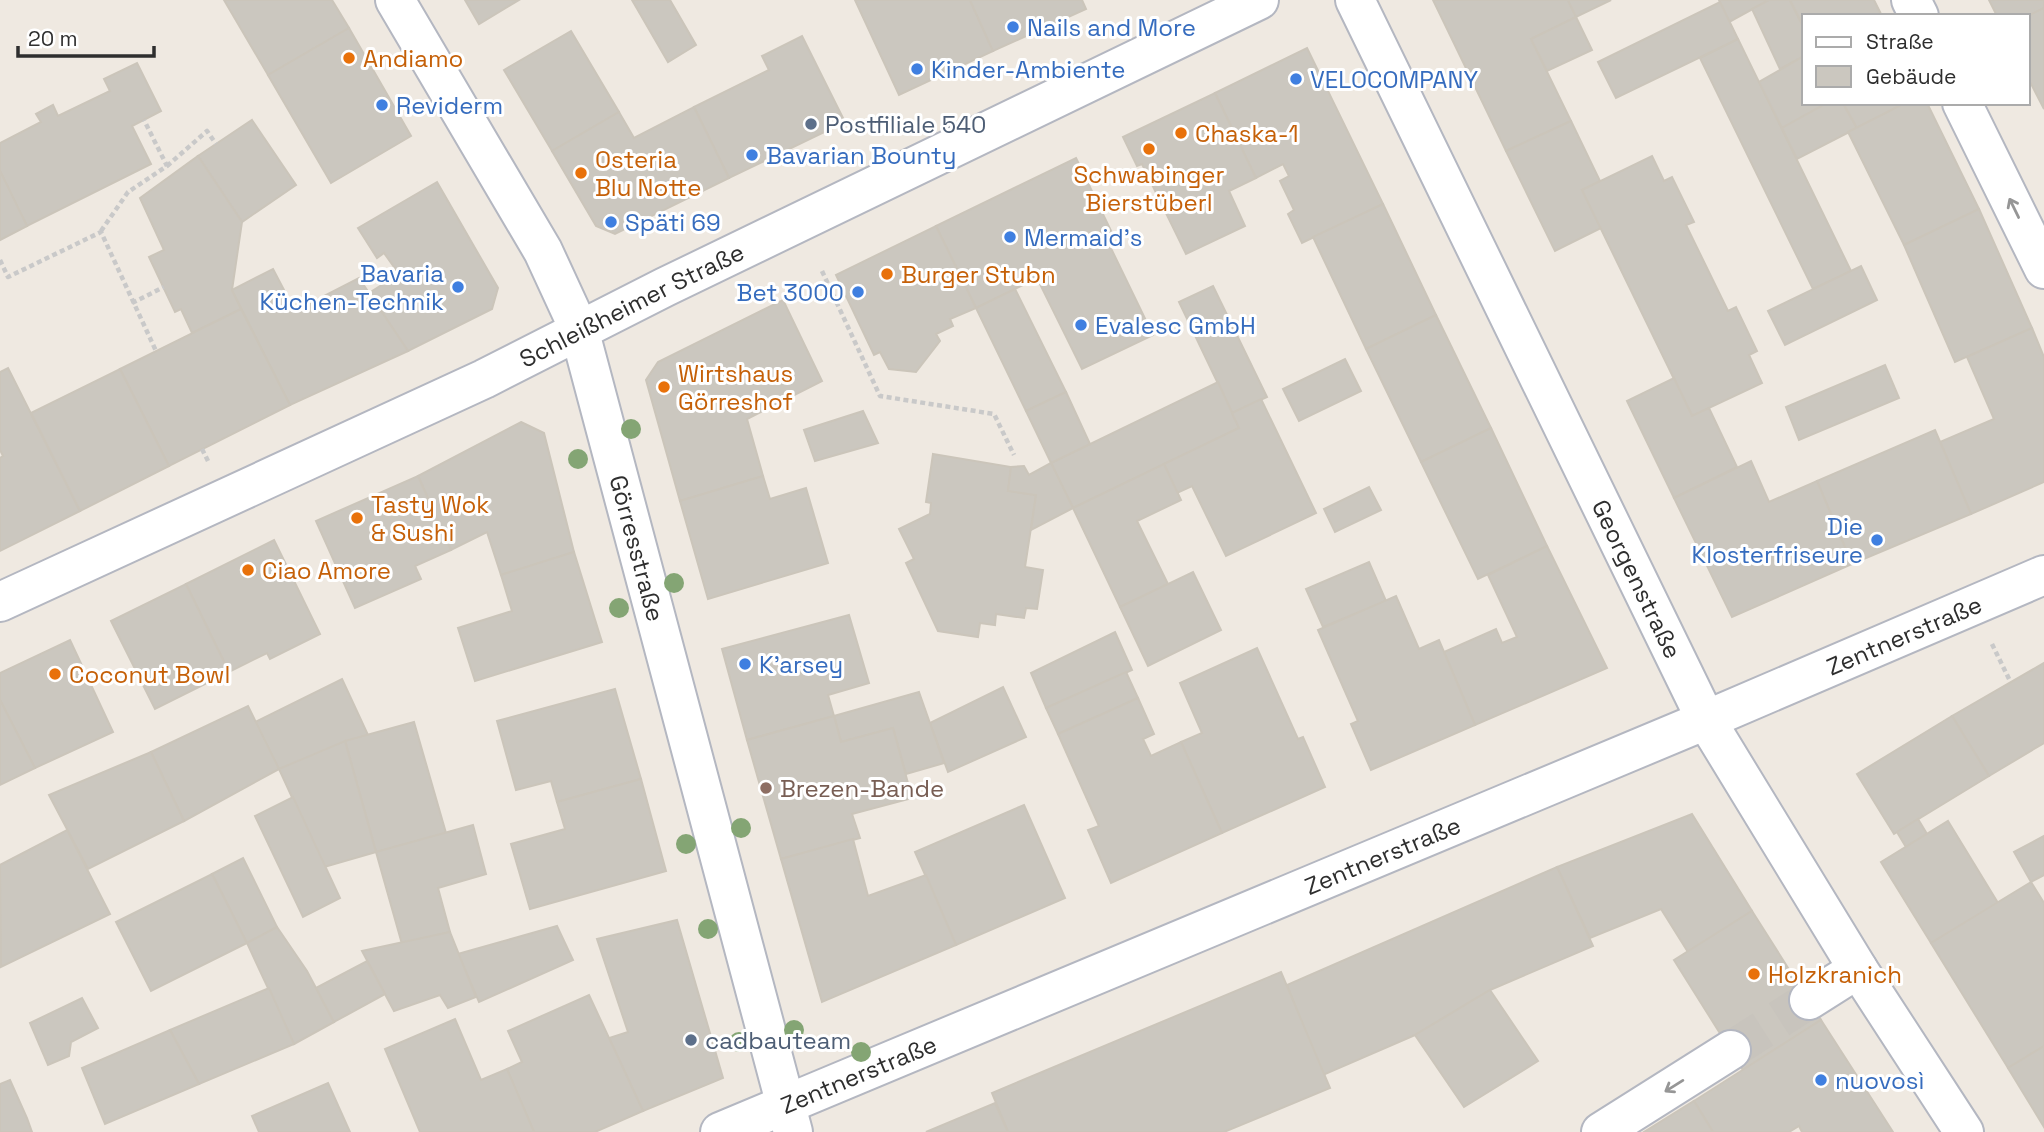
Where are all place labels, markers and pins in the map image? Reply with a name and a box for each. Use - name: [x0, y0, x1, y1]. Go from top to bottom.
- place label: Nails and More: [1027, 12, 1196, 43]
- marker: Nails and More: [1005, 19, 1021, 35]
- place label: Andiamo: [363, 43, 463, 74]
- marker: Andiamo: [341, 50, 357, 66]
- place label: Kinder-Ambiente: [931, 54, 1126, 85]
- marker: Kinder-Ambiente: [909, 61, 925, 77]
- place label: VELOCOMPANY: [1310, 64, 1478, 95]
- marker: VELOCOMPANY: [1288, 71, 1304, 87]
- place label: Reviderm: [396, 90, 503, 121]
- marker: Reviderm: [374, 97, 390, 113]
- place label: Postfiliale 540: [825, 109, 986, 140]
- marker: Postfiliale 540: [803, 116, 819, 132]
- place label: Chaska-1: [1195, 118, 1299, 149]
- marker: Chaska-1: [1173, 125, 1189, 141]
- place label: Bavarian Bounty: [766, 140, 956, 171]
- marker: Schwabinger Bierstüberl: [1141, 141, 1157, 157]
- place label: Osteria Blu Notte: [595, 144, 701, 203]
- marker: Bavarian Bounty: [744, 147, 760, 163]
- place label: Schwabinger Bierstüberl: [1073, 159, 1225, 218]
- marker: Osteria Blu Notte: [573, 165, 589, 181]
- place label: Späti 69: [625, 207, 721, 238]
- marker: Späti 69: [603, 214, 619, 230]
- place label: Mermaid’s: [1024, 222, 1142, 253]
- marker: Mermaid’s: [1002, 229, 1018, 245]
- place label: Bavaria Küchen-Technik: [260, 258, 444, 317]
- place label: Burger Stubn: [901, 259, 1056, 290]
- marker: Burger Stubn: [879, 266, 895, 282]
- place label: Bet 3000: [737, 277, 844, 308]
- marker: Bavaria Küchen-Technik: [450, 279, 466, 295]
- marker: Bet 3000: [850, 284, 866, 300]
- place label: Evalesc GmbH: [1095, 310, 1256, 341]
- marker: Evalesc GmbH: [1073, 317, 1089, 333]
- place label: Wirtshaus Görreshof: [678, 358, 793, 417]
- marker: Wirtshaus Görreshof: [656, 379, 672, 395]
- place label: Tasty Wok & Sushi: [371, 489, 489, 548]
- marker: Tasty Wok & Sushi: [349, 510, 365, 526]
- place label: Die Klosterfriseure: [1692, 511, 1863, 570]
- marker: Die Klosterfriseure: [1869, 532, 1885, 548]
- place label: Ciao Amore: [262, 555, 391, 586]
- marker: Ciao Amore: [240, 562, 256, 578]
- place label: K’arsey: [759, 649, 843, 680]
- marker: K’arsey: [737, 656, 753, 672]
- place label: Coconut Bowl: [69, 659, 230, 690]
- marker: Coconut Bowl: [47, 666, 63, 682]
- place label: Brezen-Bande: [780, 773, 944, 804]
- marker: Brezen-Bande: [758, 780, 774, 796]
- place label: Holzkranich: [1768, 959, 1902, 990]
- marker: Holzkranich: [1746, 966, 1762, 982]
- place label: cadbauteam: [705, 1025, 851, 1056]
- marker: cadbauteam: [683, 1032, 699, 1048]
- place label: nuovosì: [1835, 1065, 1924, 1096]
- marker: nuovosì: [1813, 1072, 1829, 1088]

